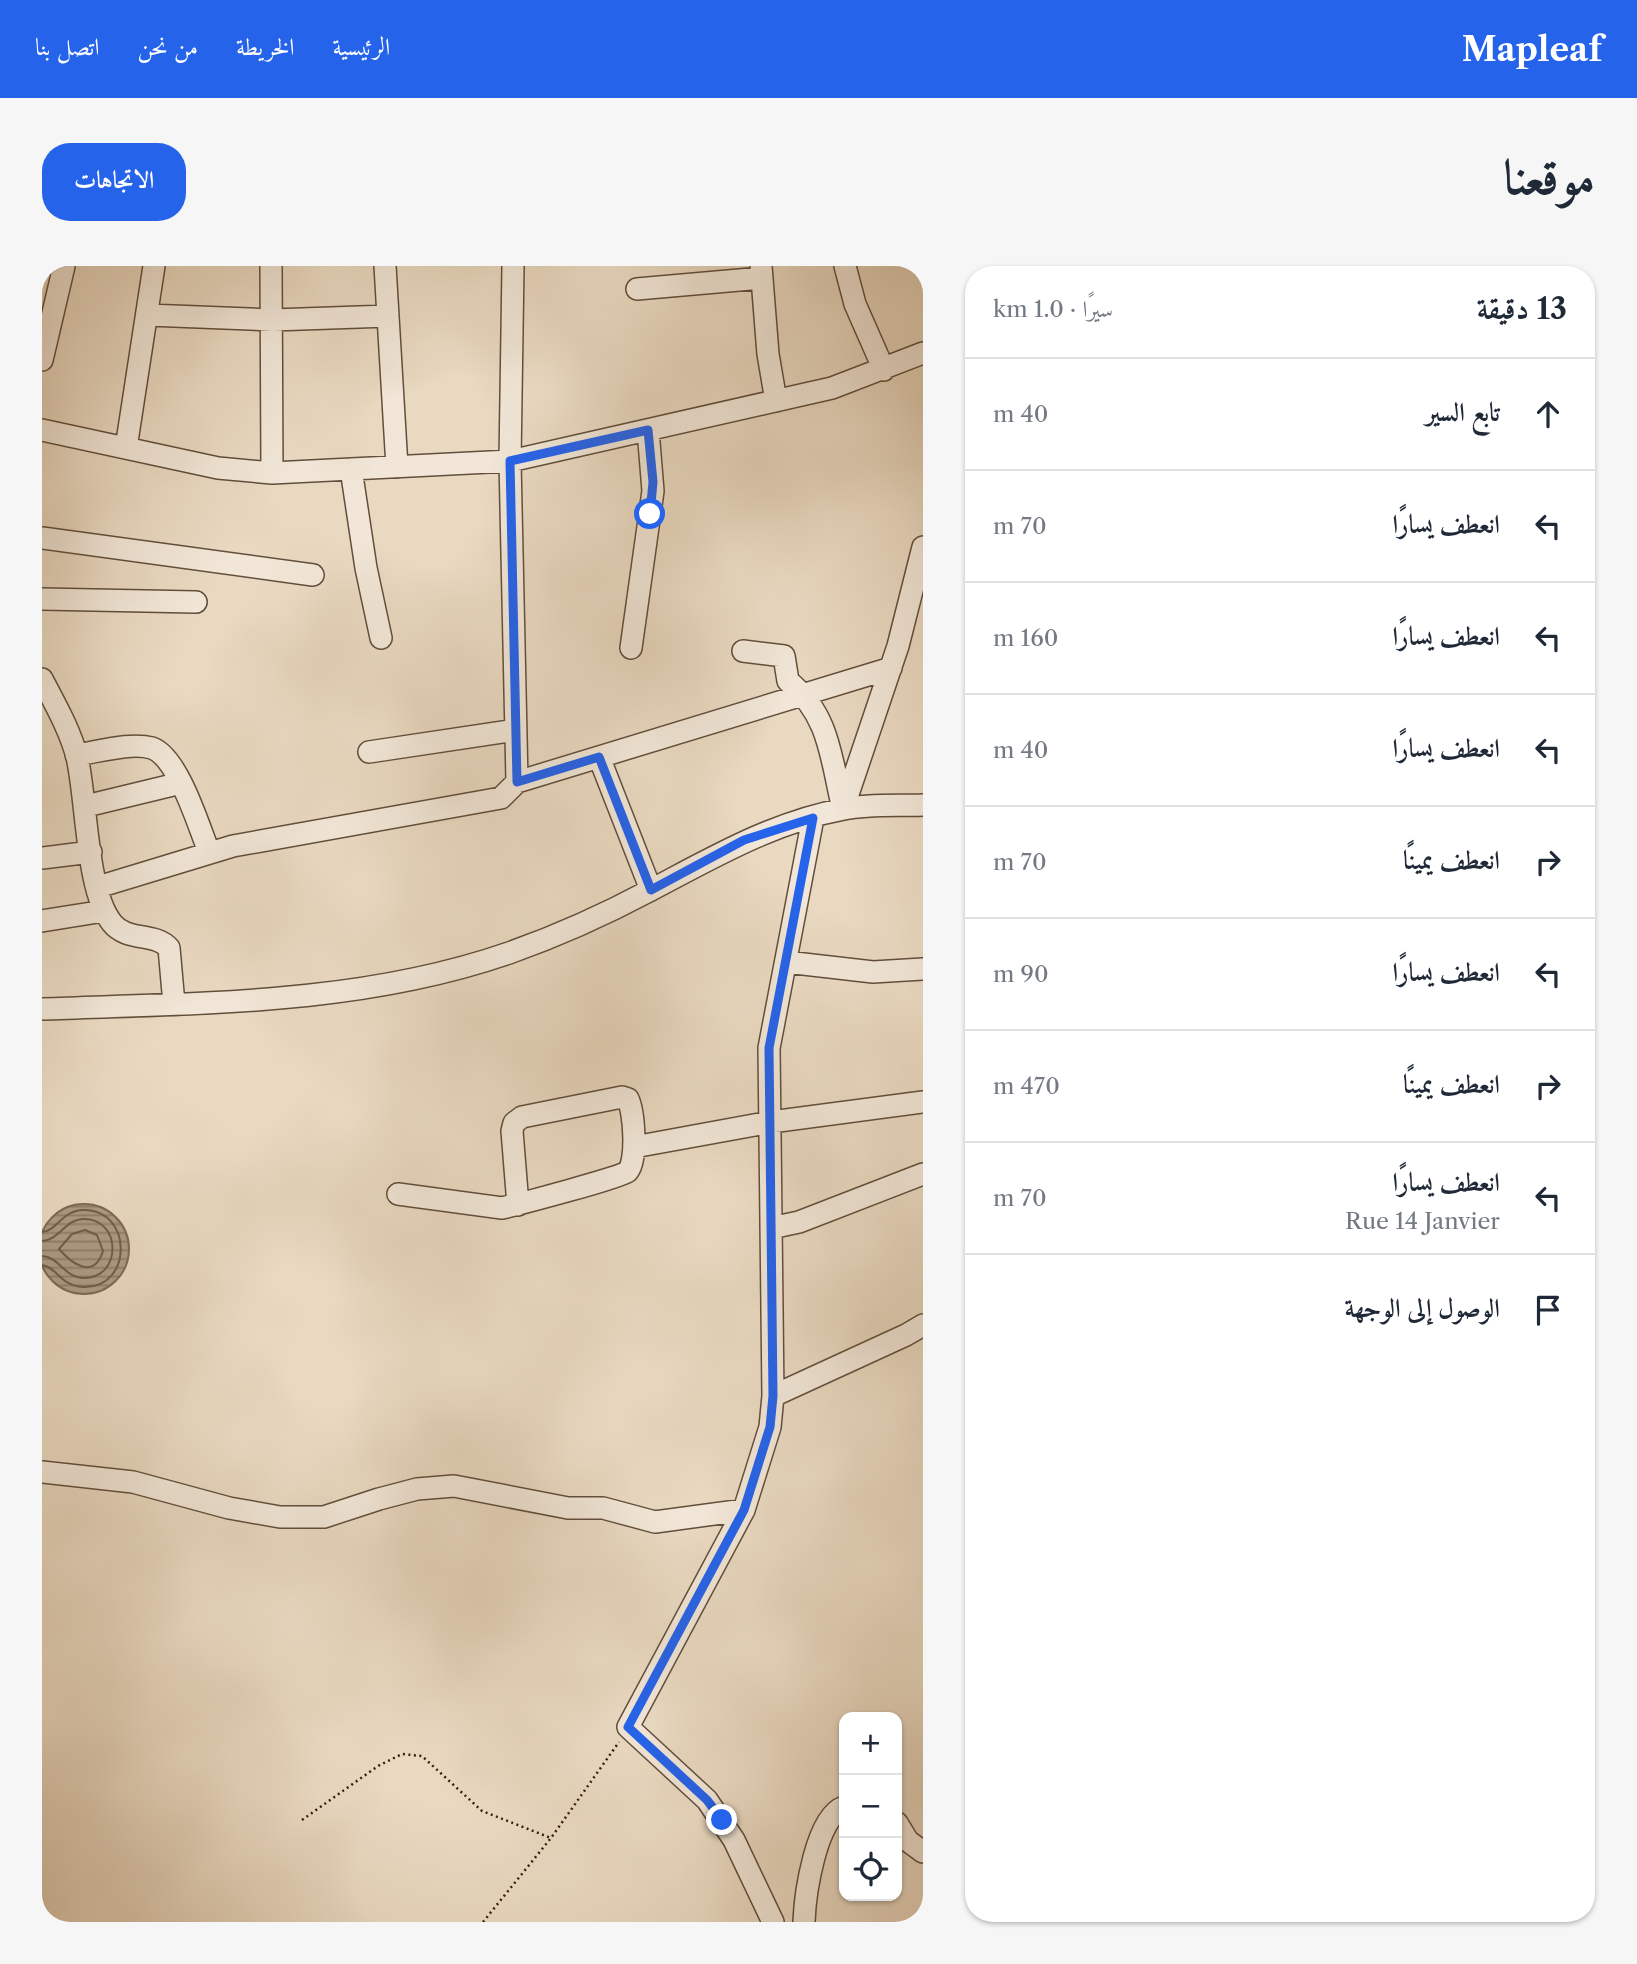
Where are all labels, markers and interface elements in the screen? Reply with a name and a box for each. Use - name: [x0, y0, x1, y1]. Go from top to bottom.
- text: Mapleaf: [1462, 29, 1602, 70]
- text: اتصل بنا: [35, 32, 99, 61]
- text: من نحن: [137, 32, 198, 61]
- text: الخريطة: [236, 32, 294, 61]
- text: الرئيسية: [332, 32, 390, 61]
- button: الاتجاهات: [42, 143, 186, 221]
- text: موقعنا: [1503, 146, 1595, 207]
- text: 13 دقيقة: [1477, 290, 1567, 327]
- text: سيرًا · 1.0 km: [993, 295, 1113, 323]
- icon: ahead: [1529, 395, 1567, 433]
- text: تابع السير: [1426, 396, 1500, 428]
- text: 40 m: [993, 400, 1048, 428]
- route start: [634, 498, 665, 529]
- icon: left: [1529, 507, 1567, 545]
- text: انعطف يسارًا: [1392, 508, 1500, 540]
- text: 70 m: [993, 512, 1046, 540]
- icon: left: [1529, 619, 1567, 657]
- text: انعطف يسارًا: [1392, 620, 1500, 652]
- text: 160 m: [993, 624, 1058, 652]
- icon: left: [1529, 731, 1567, 769]
- text: انعطف يسارًا: [1392, 732, 1500, 764]
- text: 40 m: [993, 736, 1048, 764]
- icon: right: [1529, 843, 1567, 881]
- text: انعطف يمينًا: [1403, 844, 1500, 876]
- text: 70 m: [993, 848, 1046, 876]
- icon: left: [1529, 955, 1567, 993]
- text: انعطف يسارًا: [1392, 956, 1500, 988]
- text: 90 m: [993, 960, 1049, 988]
- icon: right: [1529, 1067, 1567, 1105]
- text: انعطف يمينًا: [1403, 1068, 1500, 1100]
- text: 470 m: [993, 1072, 1060, 1100]
- text: انعطف يسارًا: [1392, 1166, 1500, 1198]
- icon: left: [1529, 1179, 1567, 1217]
- text: 70 m: [993, 1184, 1046, 1212]
- text: Rue 14 Janvier: [1345, 1207, 1500, 1235]
- icon: arrive: [1529, 1291, 1567, 1329]
- text: الوصول إلى الوجهة: [1345, 1292, 1500, 1324]
- map controls: [839, 1712, 902, 1901]
- button: +: [839, 1712, 902, 1775]
- button: −: [839, 1775, 902, 1838]
- route end: [706, 1804, 737, 1835]
- button: locate: [839, 1838, 902, 1901]

